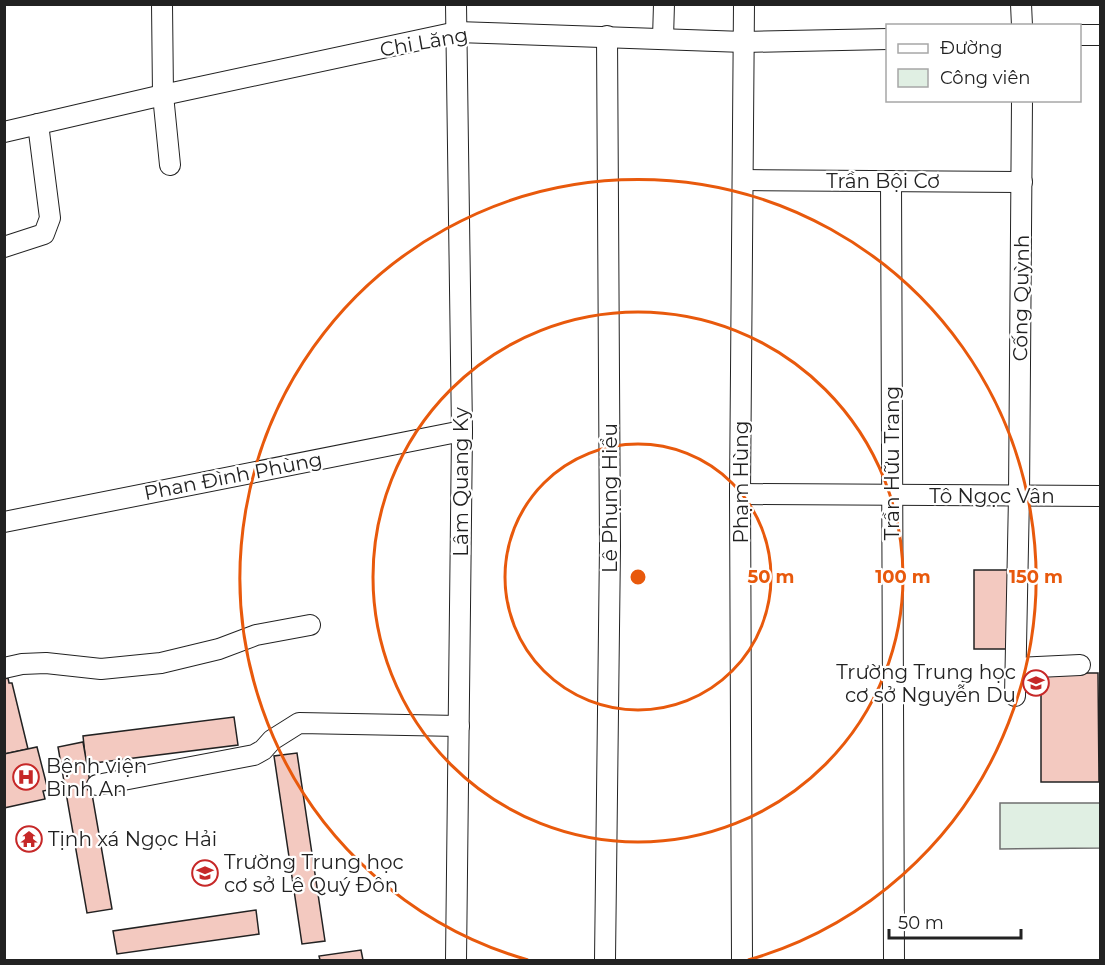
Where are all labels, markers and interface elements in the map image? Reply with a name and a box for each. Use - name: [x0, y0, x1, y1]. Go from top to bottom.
- street label: Chi Lăng: [378, 22, 470, 62]
- legend: [886, 24, 1081, 102]
- text: Đường: [940, 37, 1003, 59]
- text: Công viên: [940, 67, 1031, 89]
- street label: Trần Bội Cơ: [826, 169, 940, 193]
- street label: Cống Quỳnh: [1008, 234, 1034, 362]
- street label: Trần Hữu Trang: [880, 386, 904, 540]
- street label: Lâm Quang Ky: [449, 407, 473, 557]
- street label: Phạm Hùng: [729, 420, 753, 544]
- street label: Lê Phụng Hiểu: [598, 423, 622, 573]
- street label: Phan Đình Phùng: [142, 447, 324, 505]
- street label: Tô Ngọc Vân: [929, 484, 1055, 508]
- text: 50 m: [748, 566, 794, 588]
- text: 100 m: [875, 566, 931, 588]
- text: 150 m: [1009, 566, 1063, 588]
- centre of rings: [628, 567, 648, 587]
- place label: Trường Trung học cơ sở Nguyễn Du: [836, 660, 1016, 707]
- school or university icon: Trường Trung học cơ sở Nguyễn Du: [1021, 668, 1051, 698]
- place label: Bệnh viện Bình An: [46, 754, 147, 801]
- hospital icon: Bệnh viện Bình An: [11, 762, 41, 792]
- temple icon: Tịnh xá Ngọc Hải: [14, 824, 44, 854]
- place label: Tịnh xá Ngọc Hải: [48, 827, 217, 851]
- place label: Trường Trung học cơ sở Lê Quý Đôn: [224, 850, 404, 897]
- school or university icon: Trường Trung học cơ sở Lê Quý Đôn: [190, 858, 220, 888]
- scale bar: [889, 902, 1021, 940]
- text: 50 m: [898, 912, 944, 934]

